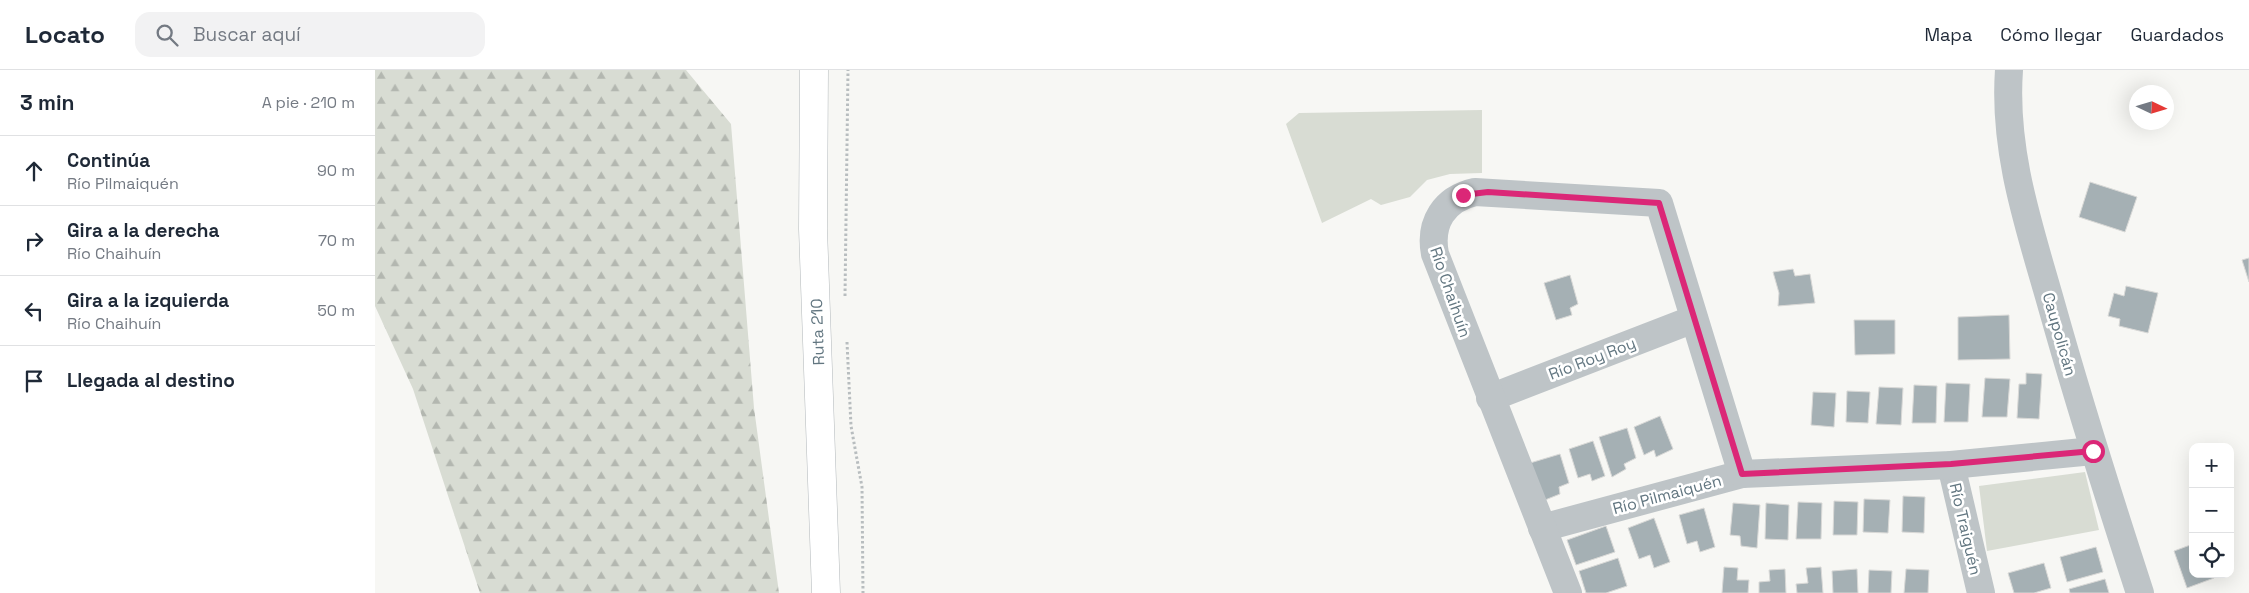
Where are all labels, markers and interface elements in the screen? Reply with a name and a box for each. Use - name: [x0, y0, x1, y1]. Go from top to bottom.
- search box: [135, 12, 485, 57]
- text: Locato: [25, 19, 105, 50]
- icon: search: [153, 21, 181, 49]
- text: Buscar aquí: [193, 22, 301, 47]
- text: Mapa: [1924, 23, 1972, 46]
- text: Cómo llegar: [2000, 23, 2102, 46]
- text: Guardados: [2130, 23, 2224, 46]
- north arrow: [2129, 85, 2174, 130]
- text: 3 min: [20, 89, 75, 116]
- text: A pie · 210 m: [262, 92, 355, 113]
- text: Continúa: [67, 148, 150, 173]
- icon: ahead: [20, 157, 48, 185]
- text: 90 m: [317, 160, 355, 181]
- text: Río Pilmaiquén: [67, 173, 179, 194]
- route end: [1452, 184, 1475, 207]
- text: Gira a la derecha: [67, 218, 219, 243]
- icon: right: [20, 227, 48, 255]
- text: 70 m: [318, 230, 355, 251]
- text: Río Chaihuín: [67, 243, 161, 264]
- street label: Río Chaihuín: [1425, 244, 1476, 340]
- text: Gira a la izquierda: [67, 288, 229, 313]
- street label: Caupolicán: [2038, 290, 2081, 378]
- icon: left: [20, 297, 48, 325]
- street label: Ruta 210: [806, 298, 829, 366]
- text: 50 m: [317, 300, 355, 321]
- text: Río Chaihuín: [67, 313, 161, 334]
- street label: Río Roy Roy: [1546, 332, 1639, 385]
- icon: arrive: [20, 367, 48, 395]
- text: Llegada al destino: [67, 368, 235, 393]
- route start: [2082, 440, 2105, 463]
- map controls: [2189, 443, 2234, 578]
- button: +: [2189, 443, 2234, 488]
- street label: Río Pilmaiquén: [1610, 470, 1724, 519]
- street label: Río Traiguén: [1945, 481, 1986, 577]
- button: −: [2189, 488, 2234, 533]
- button: locate: [2189, 533, 2234, 578]

